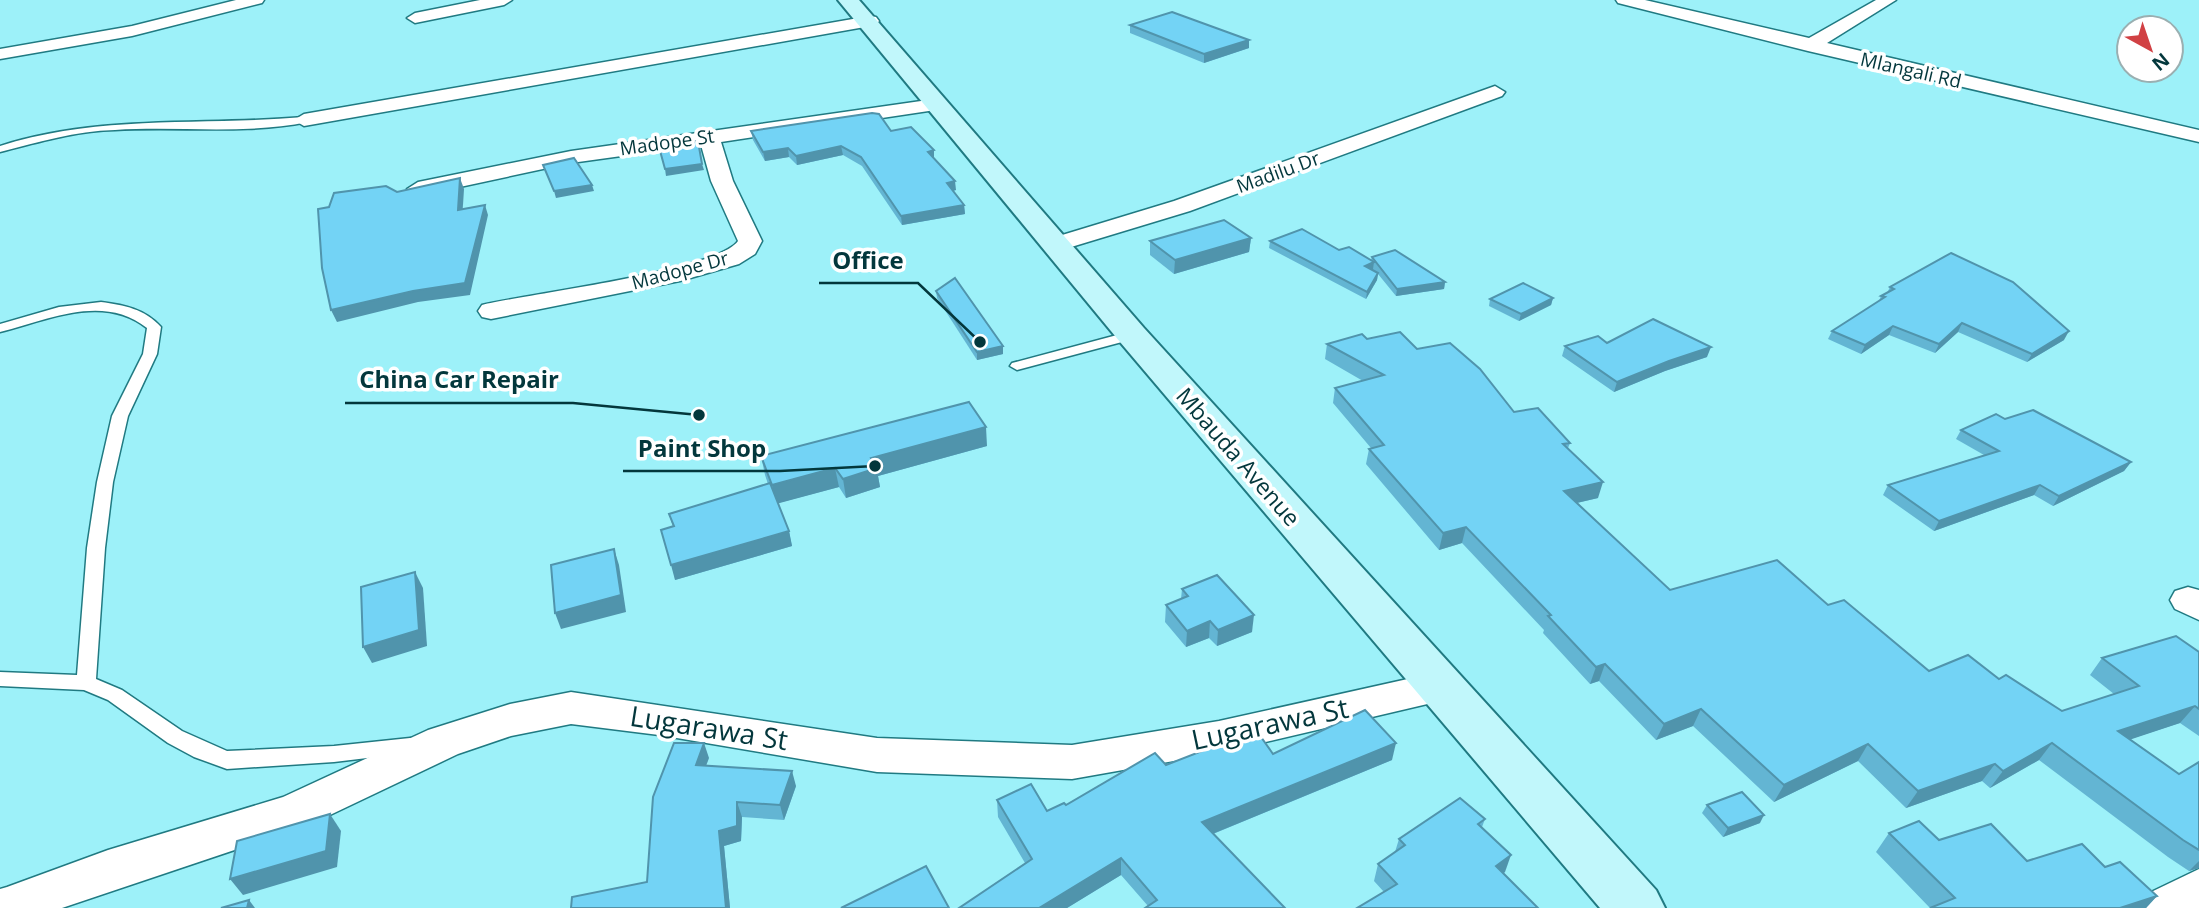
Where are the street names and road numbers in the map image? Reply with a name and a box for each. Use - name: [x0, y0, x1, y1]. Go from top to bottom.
- street label: Mlangali Rd: [1858, 46, 1964, 94]
- street label: Madope St: [618, 122, 716, 161]
- street label: Madilu Dr: [1233, 145, 1324, 199]
- street label: Madope Dr: [629, 245, 732, 295]
- street label: Mbauda Avenue: [1169, 380, 1308, 533]
- street label: Lugarawa St: [1188, 688, 1352, 758]
- street label: Lugarawa St: [627, 696, 791, 758]

